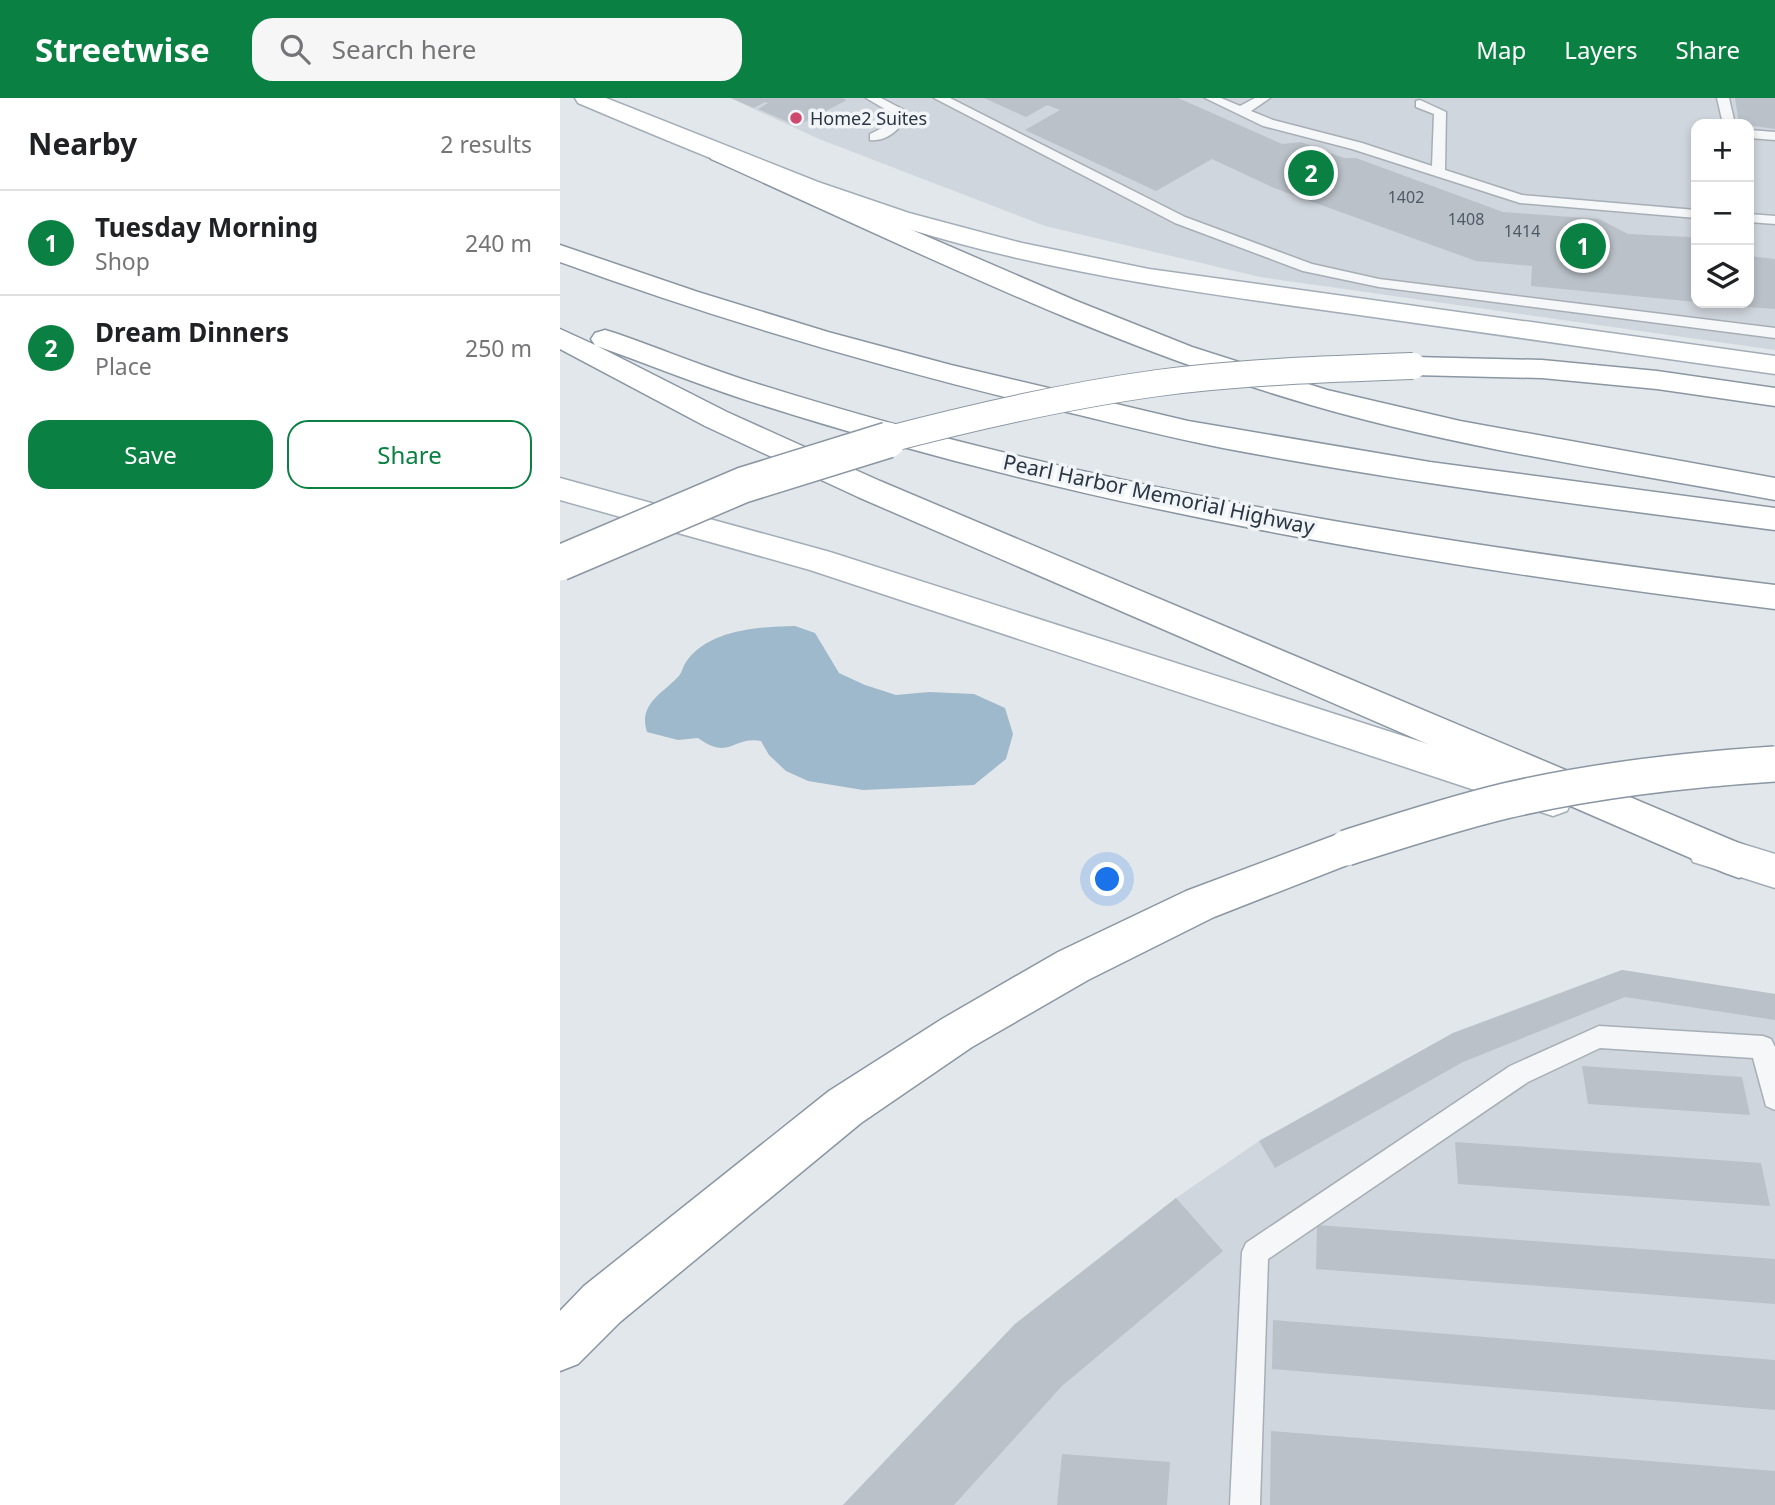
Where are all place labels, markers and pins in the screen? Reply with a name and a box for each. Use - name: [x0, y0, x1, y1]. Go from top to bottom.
- place label: Home2 Suites: [810, 106, 927, 130]
- marker: Home2 Suites: [788, 110, 804, 126]
- pin: 2: [1288, 147, 1334, 199]
- pin: 1: [1560, 220, 1606, 272]

